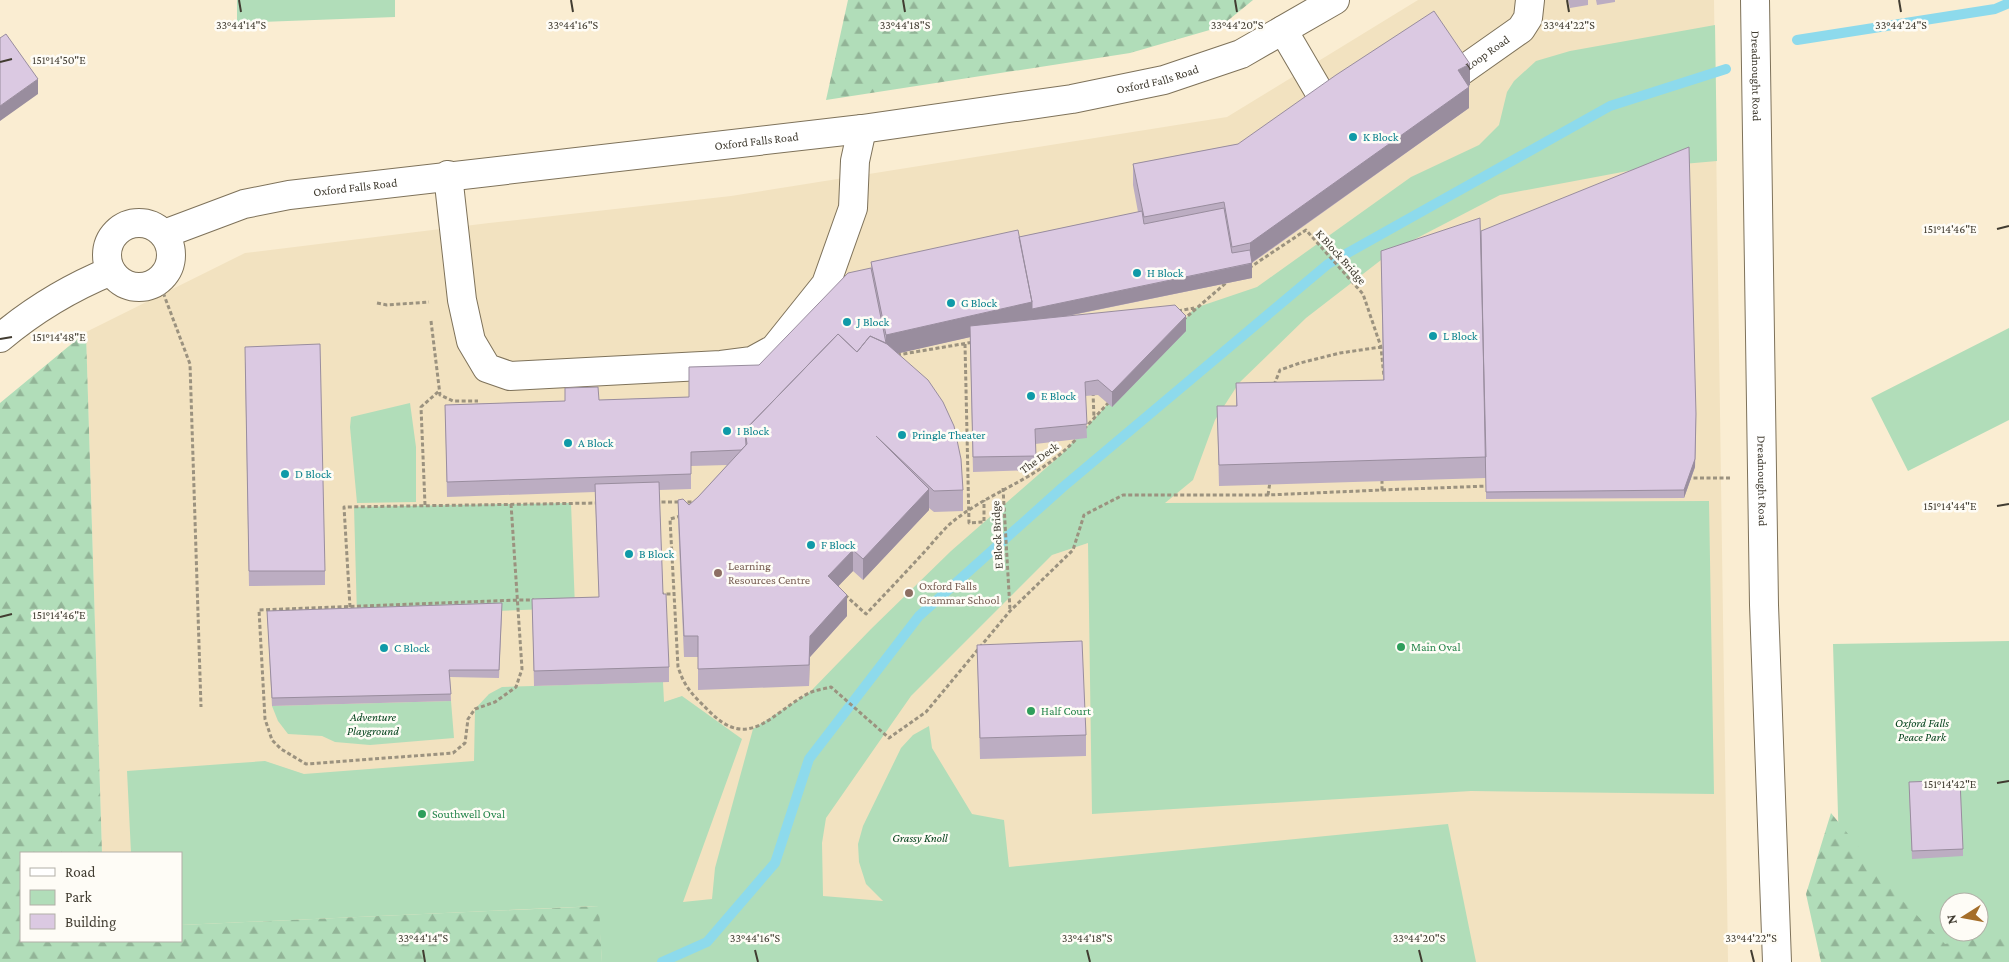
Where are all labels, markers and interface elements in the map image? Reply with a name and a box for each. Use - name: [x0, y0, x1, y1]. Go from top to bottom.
- text: 33°44'14"S: [216, 18, 266, 32]
- text: 33°44'16"S: [548, 18, 599, 32]
- text: 33°44'18"S: [880, 18, 931, 32]
- text: 33°44'20"S: [1211, 18, 1264, 32]
- text: 33°44'22"S: [1543, 18, 1595, 32]
- text: 33°44'24"S: [1875, 18, 1927, 32]
- street label: Dreadnought Road: [1748, 30, 1764, 122]
- street label: Loop Road: [1463, 32, 1513, 73]
- text: 151°14'50"E: [32, 53, 86, 67]
- street label: Oxford Falls Road: [1115, 62, 1201, 97]
- street label: Oxford Falls Road: [714, 129, 800, 153]
- place label: K Block: [1363, 130, 1399, 144]
- marker: K Block: [1347, 131, 1359, 143]
- street label: Oxford Falls Road: [312, 176, 399, 199]
- text: 151°14'46"E: [1923, 222, 1977, 236]
- street label: K Block Bridge: [1313, 227, 1369, 287]
- place label: H Block: [1147, 266, 1184, 280]
- marker: H Block: [1131, 267, 1143, 279]
- place label: G Block: [961, 296, 997, 310]
- marker: G Block: [945, 297, 957, 309]
- place label: J Block: [856, 315, 889, 329]
- marker: J Block: [841, 316, 853, 328]
- place label: L Block: [1443, 329, 1478, 343]
- text: 151°14'48"E: [32, 330, 86, 344]
- marker: L Block: [1427, 330, 1439, 342]
- place label: E Block: [1041, 389, 1076, 403]
- marker: E Block: [1025, 390, 1037, 402]
- place label: I Block: [737, 424, 769, 438]
- marker: I Block: [721, 425, 733, 437]
- place label: Pringle Theater: [912, 428, 986, 442]
- marker: Pringle Theater: [896, 429, 908, 441]
- street label: Dreadnought Road: [1754, 435, 1770, 527]
- place label: A Block: [578, 436, 614, 450]
- marker: A Block: [562, 437, 574, 449]
- street label: The Deck: [1017, 439, 1061, 477]
- place label: D Block: [295, 467, 332, 481]
- marker: D Block: [279, 468, 291, 480]
- text: 151°14'44"E: [1924, 499, 1977, 513]
- street label: E Block Bridge: [988, 500, 1006, 570]
- place label: F Block: [821, 538, 856, 552]
- marker: F Block: [805, 539, 817, 551]
- place label: B Block: [639, 547, 674, 561]
- marker: B Block: [623, 548, 635, 560]
- place label: Learning Resources Centre: [728, 559, 810, 587]
- marker: Learning Resources Centre: [712, 567, 724, 579]
- place label: Oxford Falls Grammar School: [919, 579, 1000, 607]
- marker: Oxford Falls Grammar School: [903, 587, 915, 599]
- text: 151°14'46"E: [32, 608, 86, 622]
- place label: Main Oval: [1411, 640, 1461, 654]
- place label: C Block: [394, 641, 430, 655]
- marker: Main Oval: [1395, 641, 1407, 653]
- marker: C Block: [378, 642, 390, 654]
- place label: Half Court: [1041, 704, 1092, 718]
- marker: Half Court: [1025, 705, 1037, 717]
- park label: Adventure Playground: [347, 710, 399, 738]
- park label: Oxford Falls Peace Park: [1895, 716, 1949, 744]
- text: 151°14'42"E: [1924, 777, 1977, 791]
- place label: Southwell Oval: [432, 807, 505, 821]
- marker: Southwell Oval: [416, 808, 428, 820]
- park label: Grassy Knoll: [892, 831, 949, 845]
- legend: [20, 852, 182, 942]
- text: Road: [65, 864, 96, 880]
- text: Park: [65, 889, 92, 905]
- north arrow: [1939, 892, 1989, 942]
- text: N: [1942, 913, 1960, 926]
- text: Building: [65, 914, 116, 931]
- text: 33°44'14"S: [398, 931, 448, 945]
- text: 33°44'16"S: [730, 931, 781, 945]
- text: 33°44'18"S: [1062, 931, 1113, 945]
- text: 33°44'20"S: [1393, 931, 1446, 945]
- text: 33°44'22"S: [1725, 931, 1777, 945]

